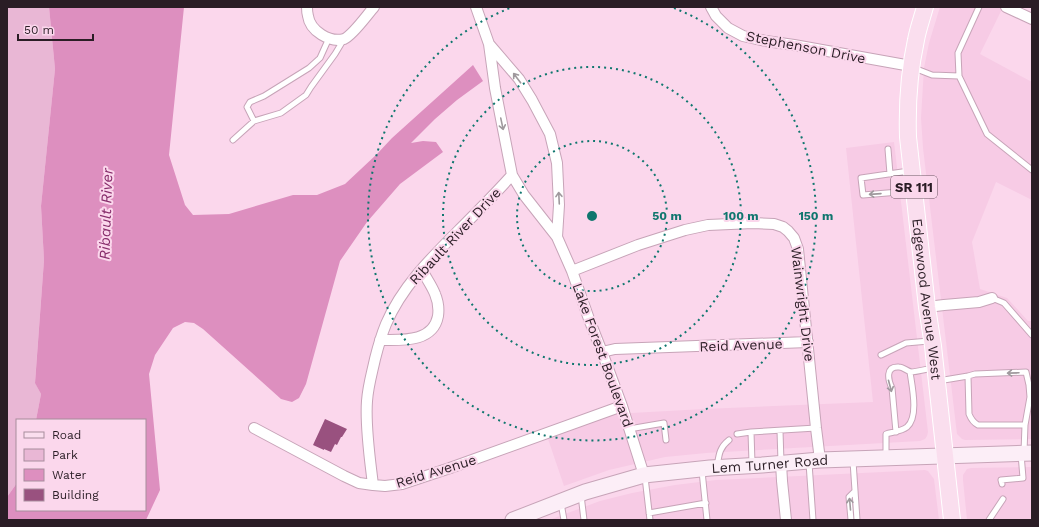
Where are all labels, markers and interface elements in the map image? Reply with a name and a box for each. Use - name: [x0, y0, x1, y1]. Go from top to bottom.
- scale bar: [18, 16, 93, 42]
- text: 50 m: [24, 23, 54, 37]
- street label: Stephenson Drive: [745, 28, 867, 66]
- one-way arrow: [513, 72, 522, 83]
- one-way arrow: [498, 117, 506, 130]
- water label: Ribault River: [95, 167, 117, 260]
- road number: SR 111: [891, 176, 937, 198]
- street label: Ribault River Drive: [406, 184, 504, 288]
- one-way arrow: [869, 190, 882, 197]
- one-way arrow: [555, 192, 563, 205]
- centre of rings: [585, 209, 599, 223]
- text: 50 m: [652, 209, 682, 223]
- text: 100 m: [723, 209, 759, 223]
- text: 150 m: [799, 209, 833, 223]
- street label: Edgewood Avenue West: [909, 218, 945, 381]
- street label: Wainwright Drive: [788, 246, 818, 362]
- street label: Lake Forest Boulevard: [569, 281, 637, 429]
- street label: Reid Avenue: [699, 336, 783, 354]
- one-way arrow: [1007, 369, 1020, 376]
- one-way arrow: [887, 380, 894, 393]
- legend: [16, 419, 146, 511]
- text: Road: [52, 428, 81, 442]
- text: Park: [52, 448, 78, 462]
- street label: Reid Avenue: [394, 451, 478, 491]
- street label: Lem Turner Road: [711, 452, 828, 476]
- text: Water: [52, 468, 87, 482]
- text: Building: [52, 488, 99, 502]
- one-way arrow: [846, 498, 853, 511]

